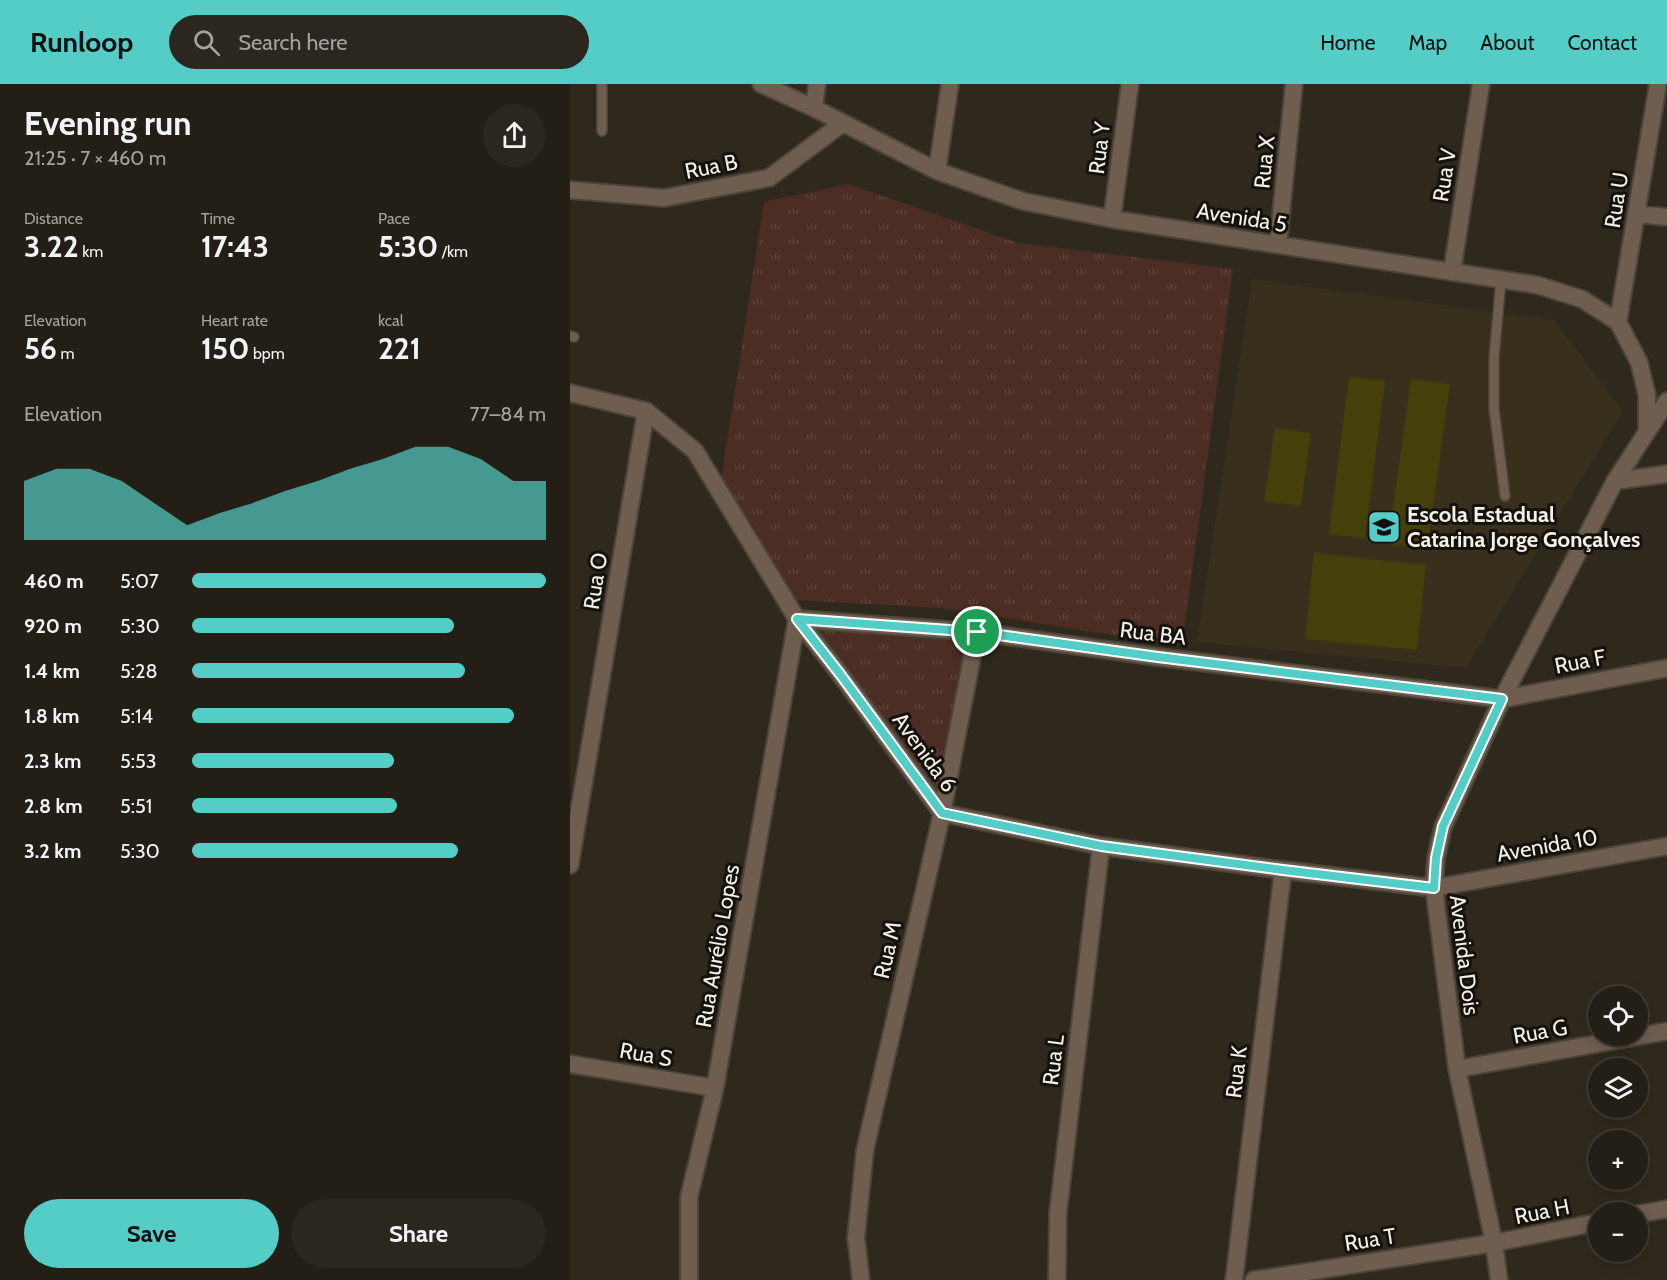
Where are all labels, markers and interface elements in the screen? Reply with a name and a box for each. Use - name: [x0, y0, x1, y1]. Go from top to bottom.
- search box: [169, 15, 589, 69]
- text: Runloop: [30, 25, 133, 59]
- icon: search: [190, 26, 223, 59]
- text: Search here: [238, 29, 348, 56]
- text: Home: [1320, 30, 1376, 55]
- text: Map: [1409, 30, 1447, 55]
- text: About: [1480, 30, 1534, 55]
- text: Contact: [1567, 30, 1637, 55]
- text: Evening run: [24, 103, 191, 143]
- button: share: [483, 104, 546, 167]
- street label: Rua Y: [1083, 120, 1116, 176]
- street label: Rua X: [1248, 134, 1281, 190]
- text: 21:25 · 7 × 460 m: [24, 146, 166, 170]
- street label: Rua V: [1427, 146, 1462, 204]
- street label: Rua B: [682, 148, 740, 185]
- street label: Rua U: [1599, 170, 1634, 230]
- street label: Avenida 5: [1195, 197, 1289, 238]
- text: Distance: [24, 209, 83, 228]
- text: Time: [201, 209, 235, 228]
- text: Pace: [378, 209, 410, 228]
- text: 3.22: [24, 228, 79, 265]
- text: 17:43: [201, 228, 269, 265]
- text: 5:30: [378, 228, 438, 265]
- text: km: [79, 242, 103, 261]
- text: /km: [438, 242, 468, 261]
- text: Elevation: [24, 311, 87, 330]
- text: Heart rate: [201, 311, 268, 330]
- text: kcal: [378, 311, 404, 330]
- text: 56: [24, 330, 57, 367]
- text: 150: [201, 330, 249, 367]
- text: 221: [378, 330, 421, 367]
- text: m: [57, 344, 75, 363]
- text: bpm: [249, 344, 285, 363]
- text: Elevation: [24, 402, 102, 426]
- text: 77–84 m: [470, 402, 546, 426]
- place label: Escola Estadual Catarina Jorge Gonçalves: [1407, 501, 1640, 553]
- school or university icon: Escola Estadual Catarina Jorge Gonçalves: [1366, 509, 1402, 545]
- street label: Rua O: [578, 551, 613, 611]
- text: 460 m: [24, 569, 84, 593]
- text: 5:07: [120, 569, 159, 593]
- pin: [951, 606, 1002, 657]
- text: 920 m: [24, 614, 82, 638]
- text: 5:30: [120, 614, 160, 638]
- icon: arrive: [960, 615, 993, 648]
- street label: Rua BA: [1118, 616, 1188, 651]
- street label: Rua F: [1552, 643, 1608, 680]
- text: 1.4 km: [24, 659, 80, 683]
- text: 5:28: [120, 659, 158, 683]
- text: 1.8 km: [24, 704, 79, 728]
- text: 5:14: [120, 704, 153, 728]
- street label: Avenida 6: [887, 707, 963, 797]
- text: 2.3 km: [24, 749, 81, 773]
- text: 5:53: [120, 749, 157, 773]
- text: 2.8 km: [24, 794, 83, 818]
- text: 5:51: [120, 794, 152, 818]
- street label: Avenida 10: [1495, 823, 1600, 868]
- text: 3.2 km: [24, 839, 81, 863]
- text: 5:30: [120, 839, 160, 863]
- street label: Rua Aurélio Lopes: [690, 862, 745, 1030]
- street label: Avenida Dois: [1444, 893, 1485, 1017]
- street label: Rua M: [868, 919, 907, 981]
- map controls: [1588, 986, 1648, 1262]
- button: locate: [1588, 986, 1648, 1046]
- street label: Rua G: [1511, 1013, 1569, 1050]
- street label: Rua L: [1037, 1033, 1070, 1087]
- street label: Rua S: [618, 1037, 674, 1072]
- street label: Rua K: [1220, 1044, 1253, 1100]
- button: layers: [1588, 1058, 1648, 1118]
- button: +: [1588, 1130, 1648, 1190]
- street label: Rua H: [1512, 1193, 1572, 1230]
- button: Save: [24, 1199, 279, 1268]
- button: Share: [291, 1199, 546, 1268]
- button: −: [1588, 1202, 1648, 1262]
- street label: Rua T: [1342, 1222, 1398, 1257]

